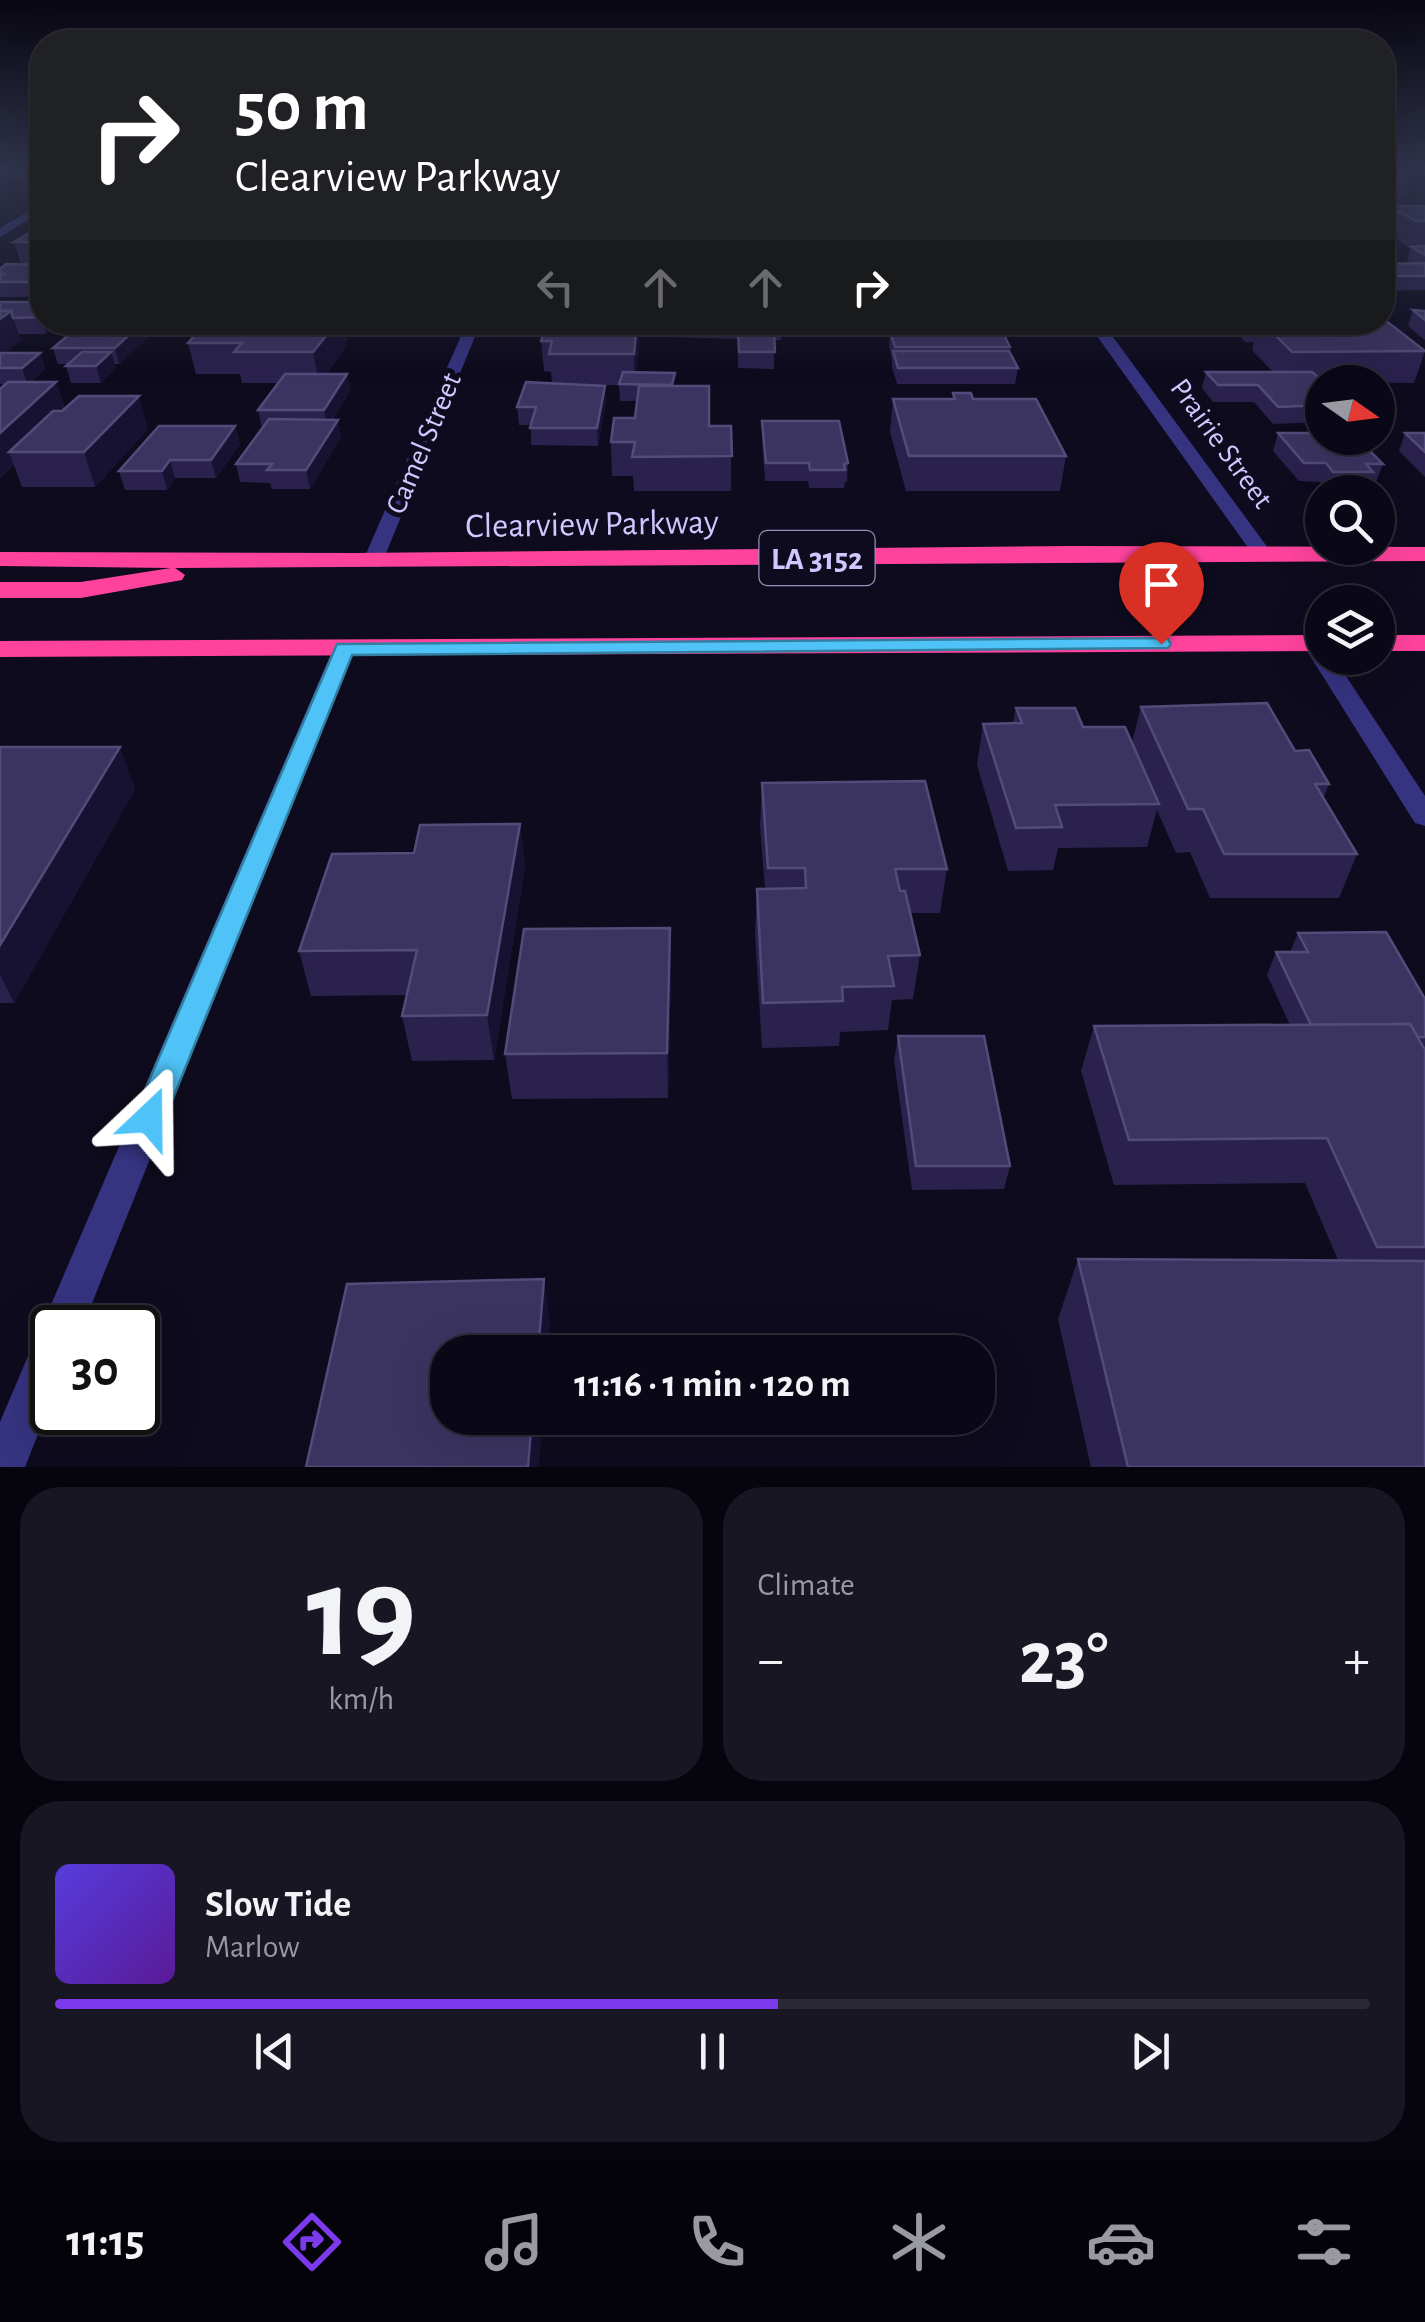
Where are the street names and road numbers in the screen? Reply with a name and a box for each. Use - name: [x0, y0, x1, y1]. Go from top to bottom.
- street label: Camel Street: [381, 368, 467, 518]
- street label: Prairie Street: [1164, 373, 1278, 514]
- street label: Clearview Parkway: [465, 505, 719, 544]
- road number: LA 3152: [760, 531, 874, 585]

